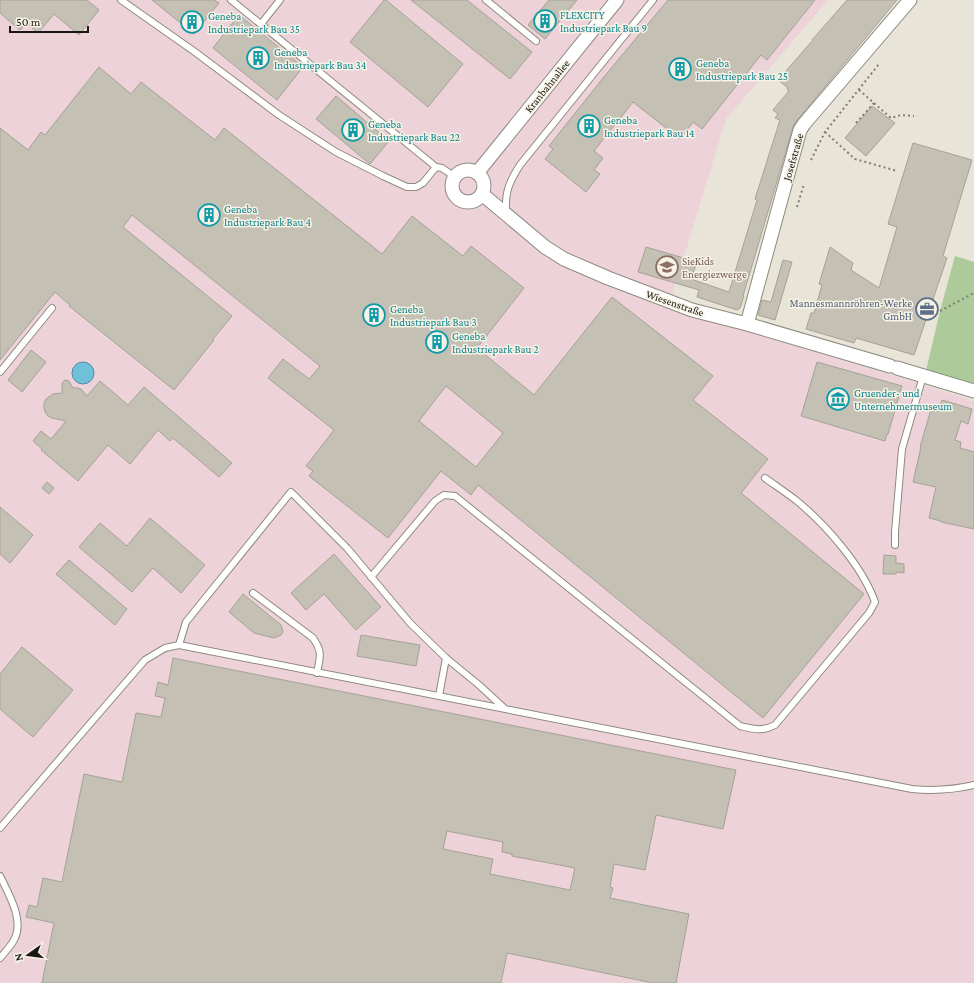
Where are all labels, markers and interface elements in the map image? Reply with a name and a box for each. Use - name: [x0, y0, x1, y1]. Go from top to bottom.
- scale bar: [10, 8, 88, 34]
- building icon: FLEXCITY Industriepark Bau 9: [532, 8, 558, 34]
- building icon: Geneba Industriepark Bau 35: [179, 9, 205, 35]
- place label: FLEXCITY Industriepark Bau 9: [560, 9, 647, 35]
- place label: Geneba Industriepark Bau 35: [208, 10, 300, 36]
- text: 50 m: [16, 15, 41, 29]
- building icon: Geneba Industriepark Bau 34: [245, 45, 271, 71]
- place label: Geneba Industriepark Bau 34: [274, 46, 367, 72]
- building icon: Geneba Industriepark Bau 25: [667, 56, 693, 82]
- street label: Kranbahnallee: [522, 57, 572, 115]
- place label: Geneba Industriepark Bau 25: [696, 57, 788, 83]
- building icon: Geneba Industriepark Bau 14: [576, 113, 602, 139]
- place label: Geneba Industriepark Bau 14: [604, 114, 695, 140]
- building icon: Geneba Industriepark Bau 22: [340, 117, 366, 143]
- place label: Geneba Industriepark Bau 22: [368, 118, 460, 144]
- street label: Josefstraße: [780, 132, 806, 183]
- building icon: Geneba Industriepark Bau 4: [196, 202, 222, 228]
- place label: Geneba Industriepark Bau 4: [224, 203, 311, 229]
- school or university icon: SieKids Energiezwerge: [654, 254, 680, 280]
- place label: SieKids Energiezwerge: [682, 255, 747, 281]
- street label: Wiesenstraße: [644, 287, 706, 319]
- office icon: Mannesmannröhren-Werke GmbH: [914, 296, 940, 322]
- place label: Mannesmannröhren-Werke GmbH: [789, 297, 912, 322]
- building icon: Geneba Industriepark Bau 3: [361, 302, 387, 328]
- place label: Geneba Industriepark Bau 3: [390, 303, 477, 329]
- building icon: Geneba Industriepark Bau 2: [424, 329, 450, 355]
- place label: Geneba Industriepark Bau 2: [452, 330, 539, 356]
- museum icon: Gruender- und Unternehmermuseum: [825, 386, 851, 412]
- place label: Gruender- und Unternehmermuseum: [854, 387, 952, 412]
- north arrow: [8, 935, 48, 975]
- text: N: [11, 952, 25, 963]

